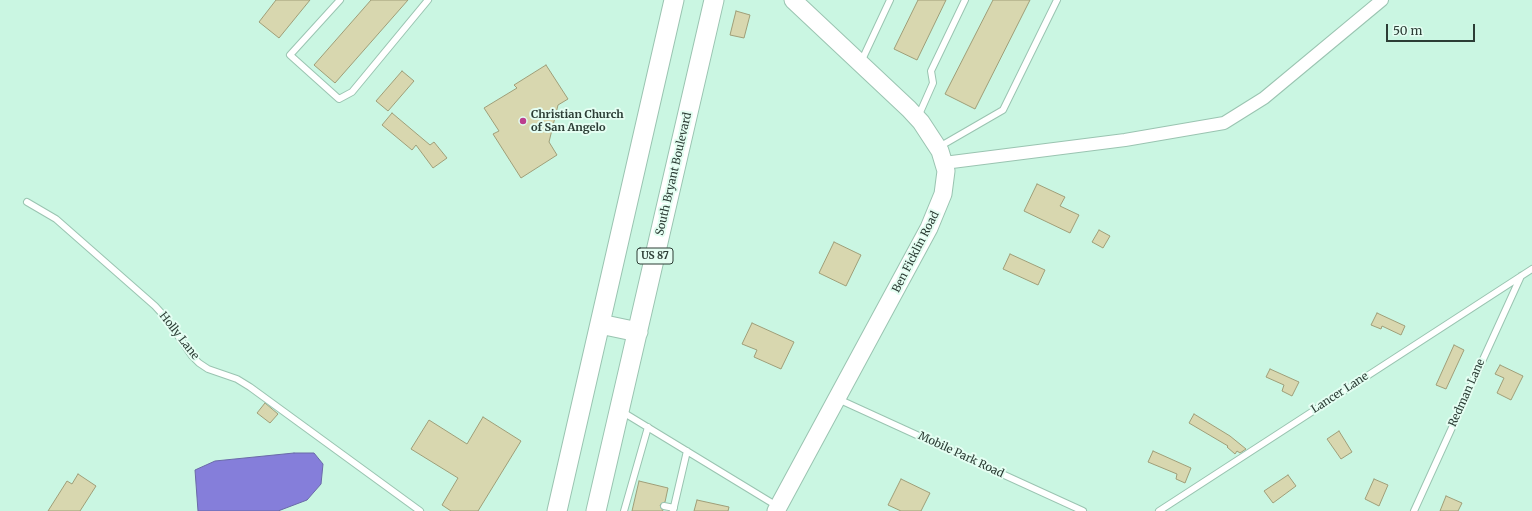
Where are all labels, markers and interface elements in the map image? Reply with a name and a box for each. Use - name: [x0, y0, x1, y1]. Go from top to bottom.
- scale bar: [1388, 16, 1477, 42]
- text: 50 m: [1393, 23, 1422, 38]
- place label: Christian Church of San Angelo: [531, 108, 624, 134]
- street label: South Bryant Boulevard: [653, 111, 695, 237]
- marker: Christian Church of San Angelo: [518, 116, 528, 126]
- street label: Ben Ficklin Road: [890, 209, 942, 295]
- road number: US 87: [637, 248, 673, 264]
- street label: Holly Lane: [156, 310, 202, 362]
- street label: Redman Lane: [1446, 357, 1488, 429]
- street label: Lancer Lane: [1309, 370, 1371, 416]
- street label: Mobile Park Road: [916, 429, 1006, 481]

